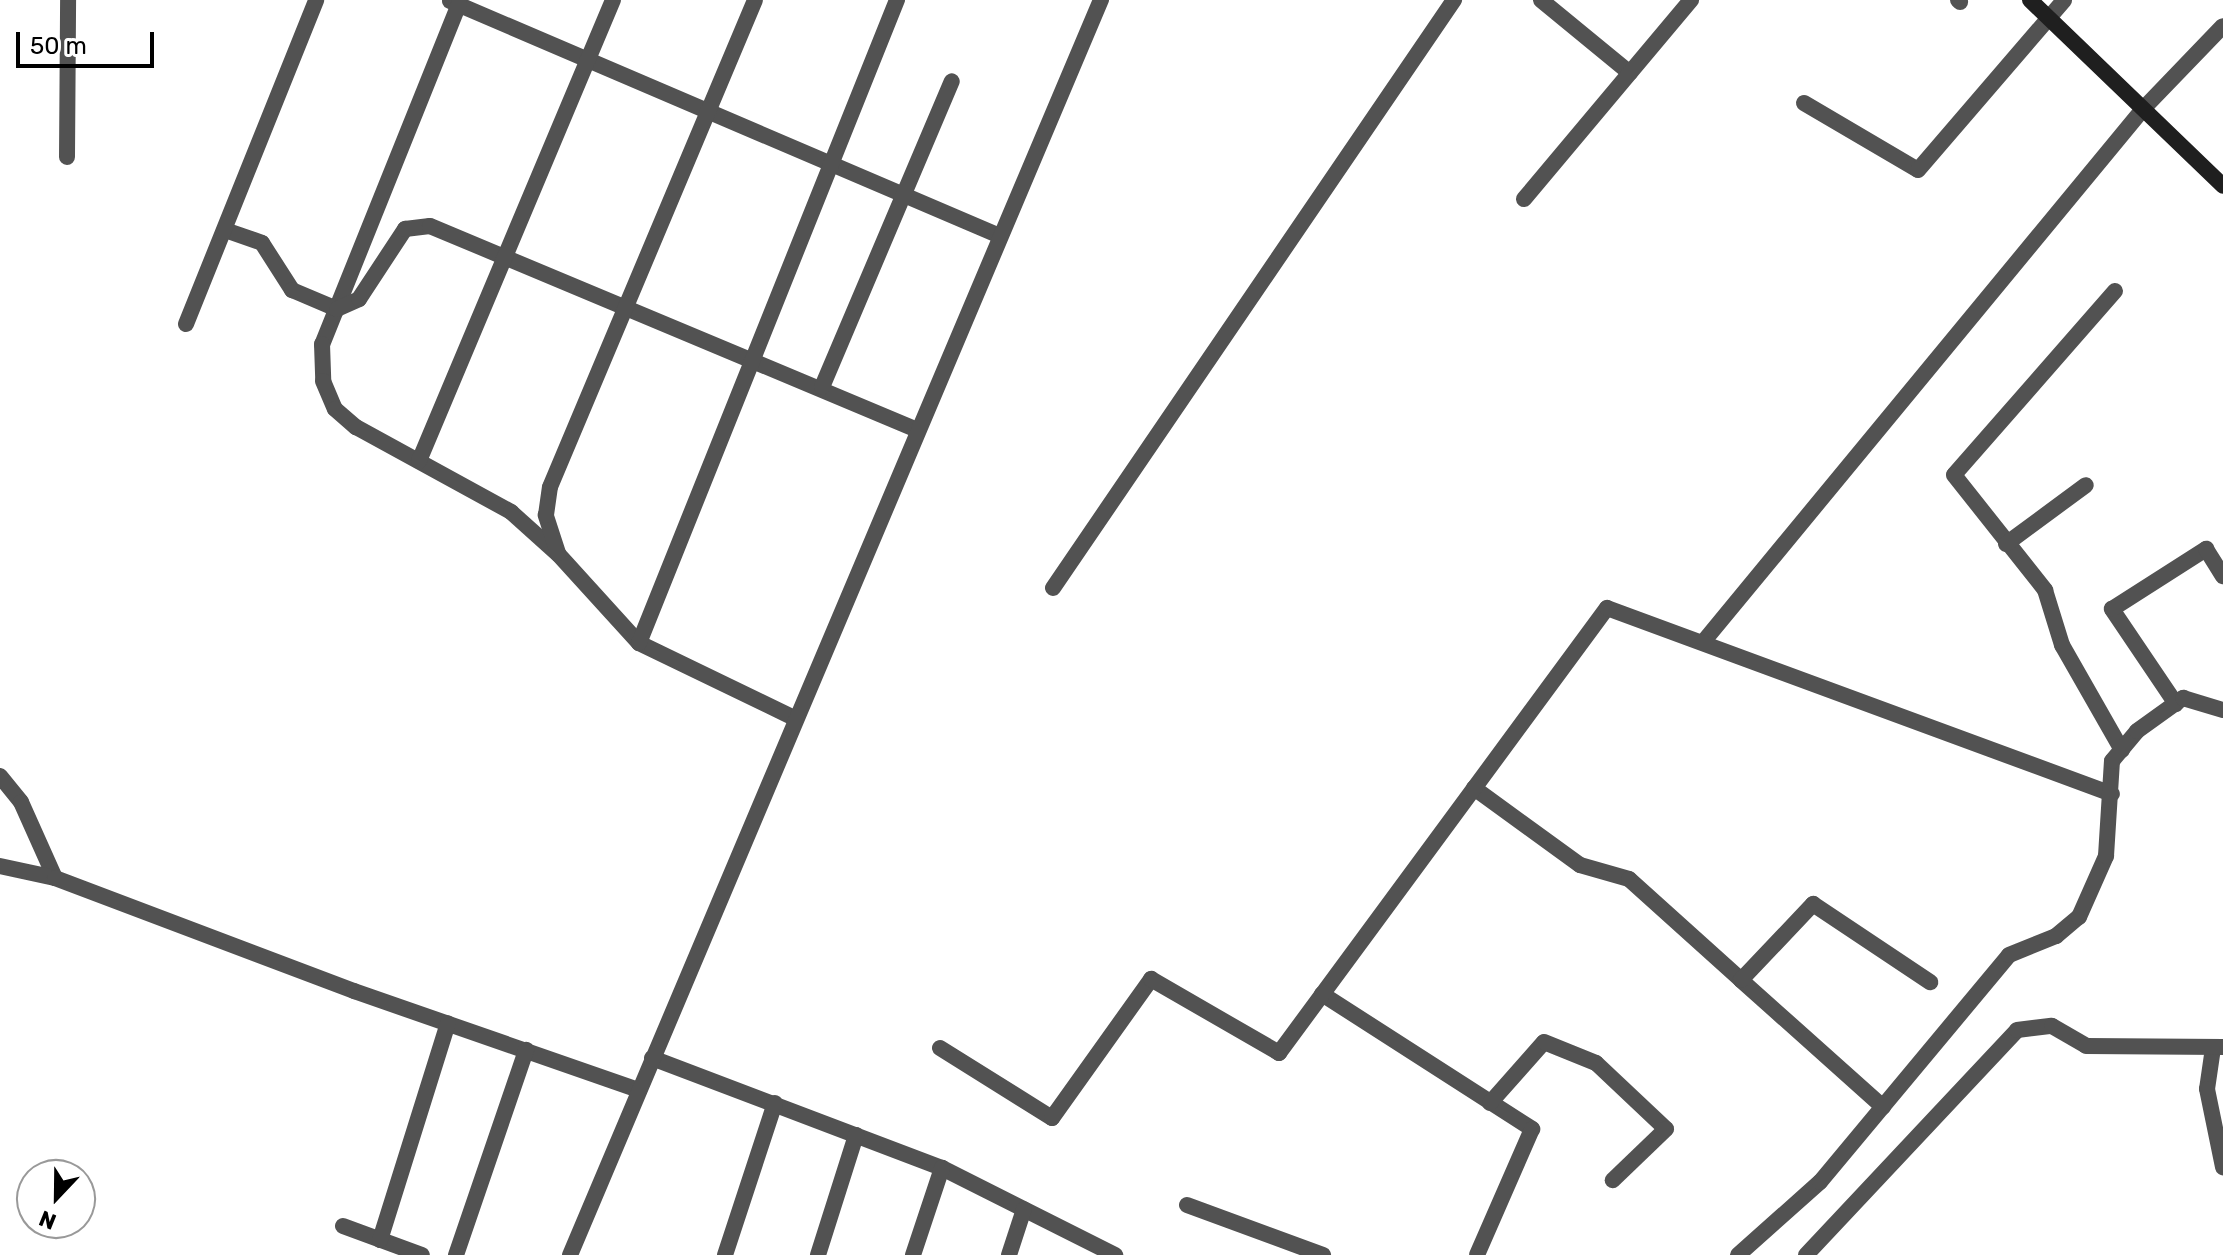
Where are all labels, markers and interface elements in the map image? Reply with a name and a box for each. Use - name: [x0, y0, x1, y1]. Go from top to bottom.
- scale bar: [20, 16, 158, 66]
- text: 50 m: [30, 32, 87, 60]
- north arrow: [16, 1159, 96, 1239]
- text: N: [35, 1204, 60, 1235]

